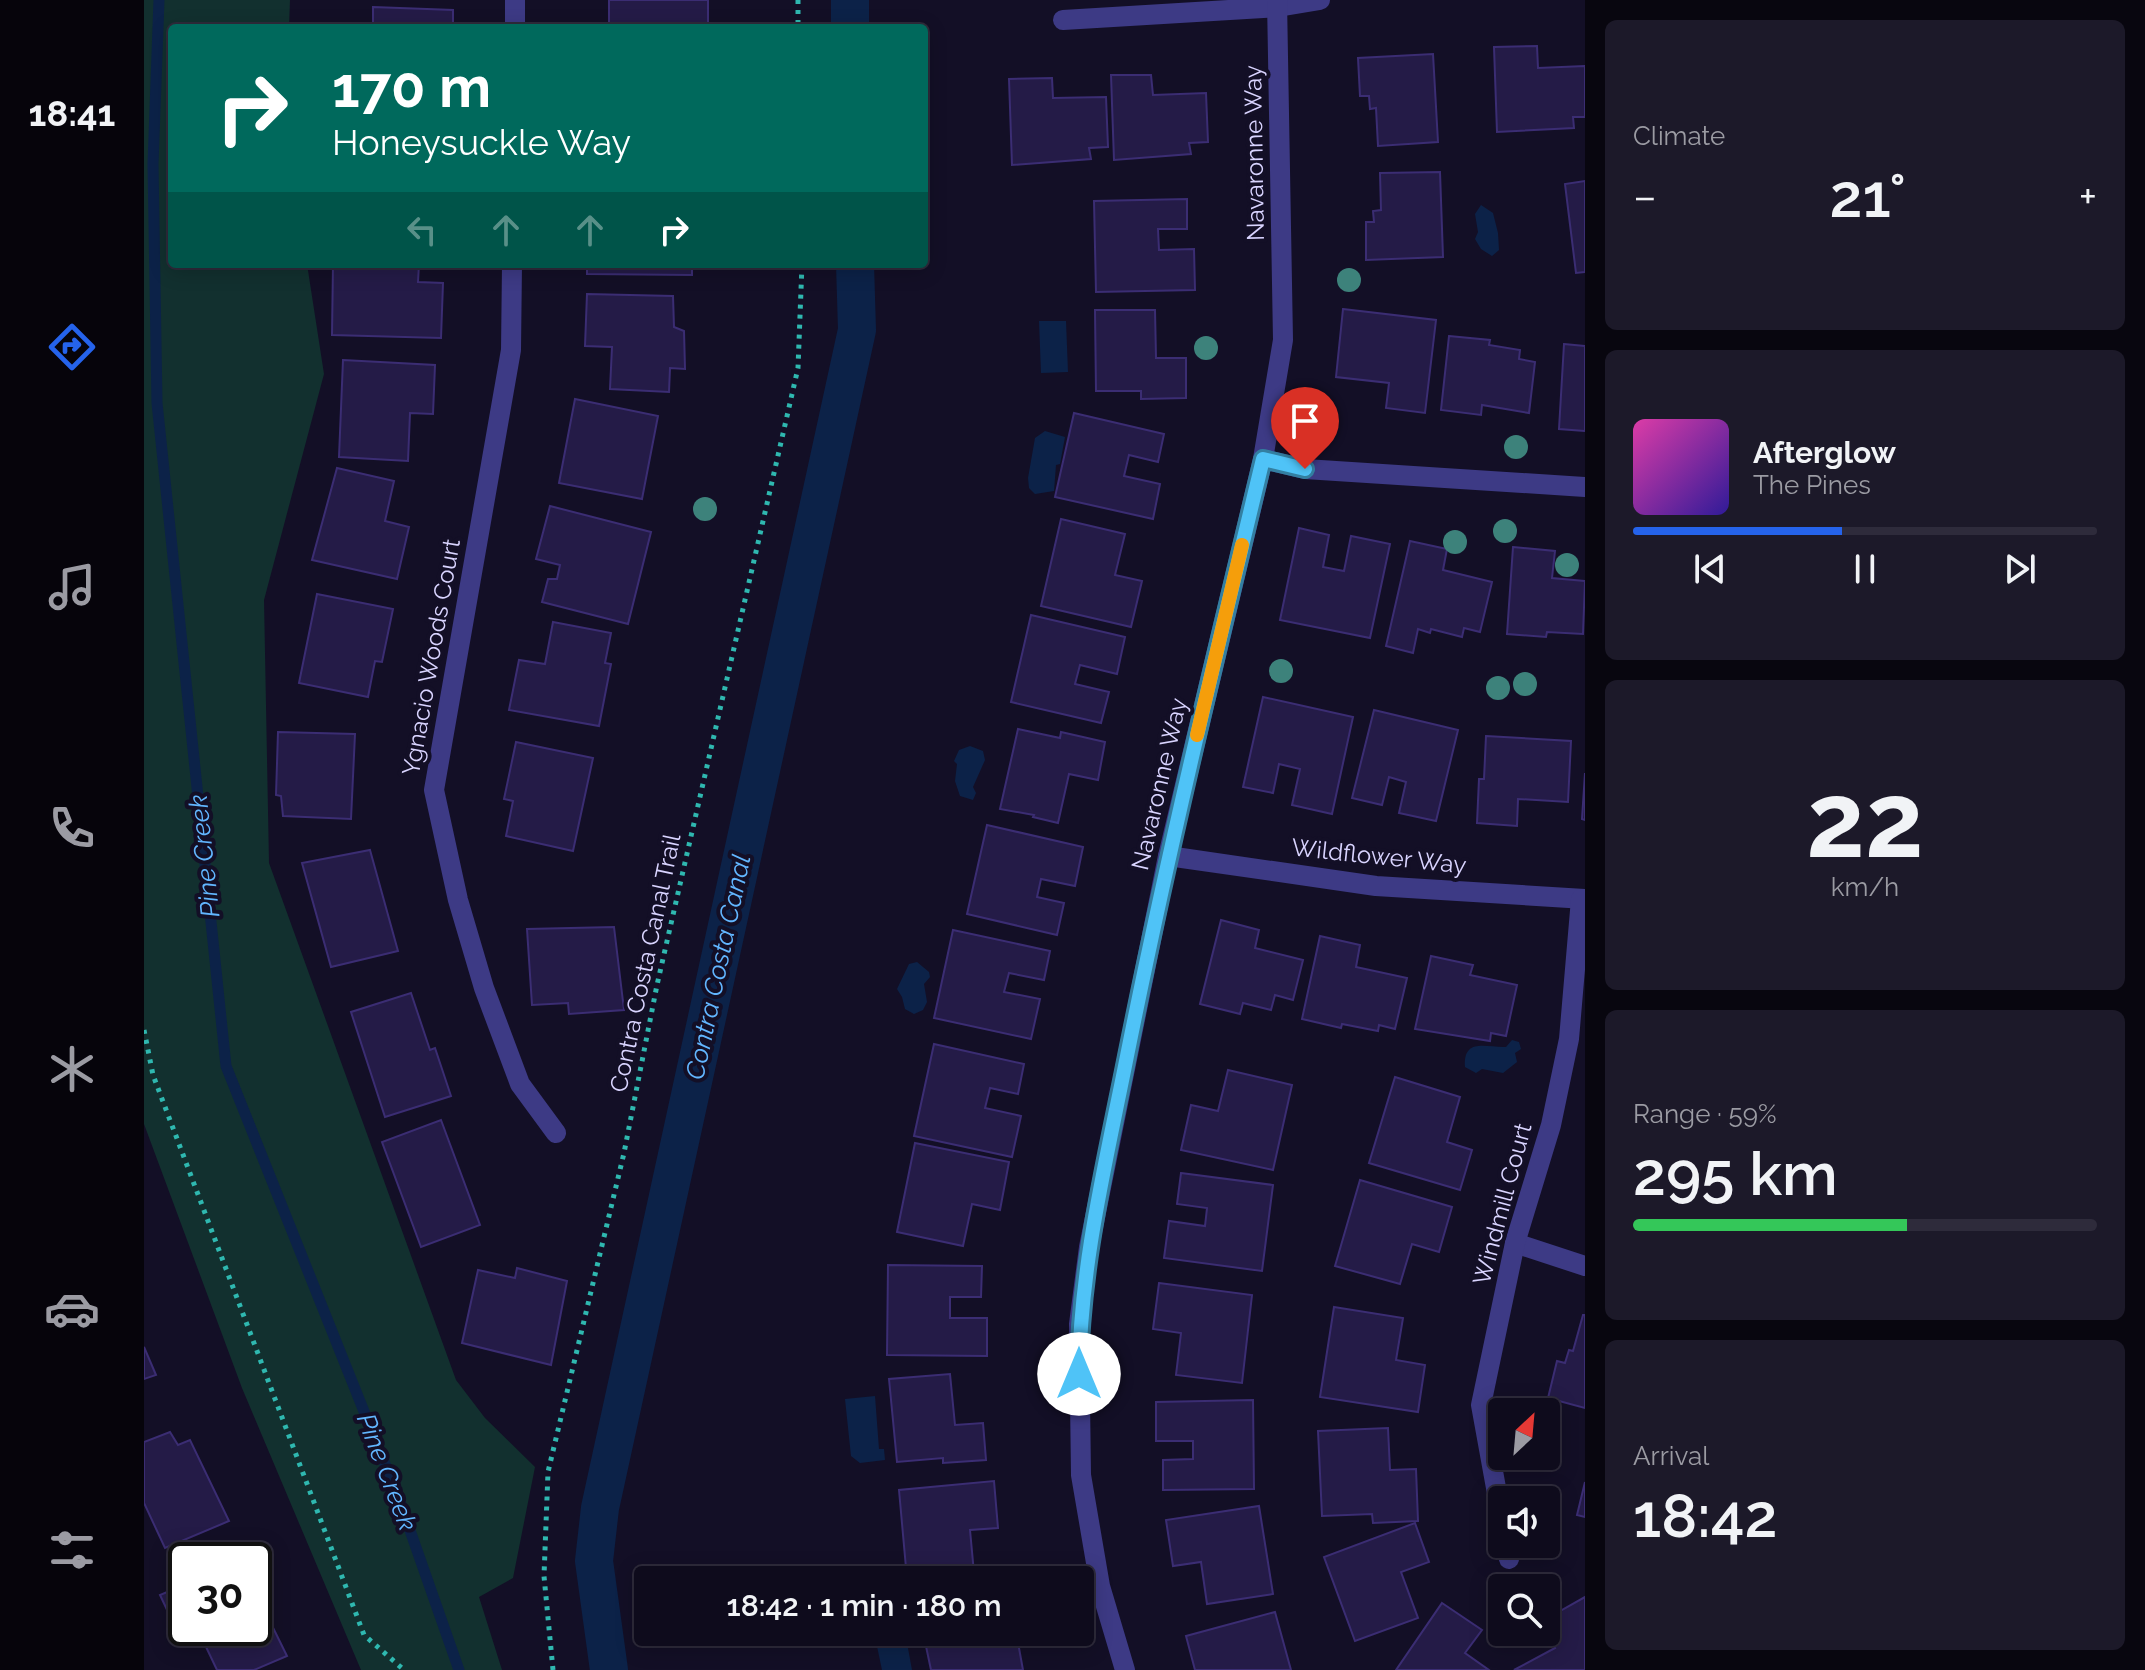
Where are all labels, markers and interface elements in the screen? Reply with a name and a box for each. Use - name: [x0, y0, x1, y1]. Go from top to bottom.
- text: 170 m: [332, 54, 491, 120]
- icon: right: [200, 56, 304, 160]
- street label: Navaronne Way: [1238, 65, 1270, 241]
- text: 18:41: [29, 92, 115, 134]
- text: Honeysuckle Way: [332, 121, 631, 163]
- text: Climate: [1633, 121, 1725, 151]
- text: 21°: [1829, 161, 1906, 231]
- text: −: [1633, 171, 1657, 222]
- text: +: [2079, 171, 2097, 222]
- icon: left: [400, 208, 444, 252]
- icon: ahead: [484, 208, 528, 252]
- icon: ahead: [568, 208, 612, 252]
- icon: right: [652, 208, 696, 252]
- icon: directions: [44, 319, 100, 375]
- pin: [1271, 387, 1339, 469]
- icon: arrive: [1283, 399, 1327, 443]
- text: Afterglow: [1753, 435, 1896, 470]
- text: The Pines: [1753, 470, 1871, 500]
- street label: Ygnacio Woods Court: [396, 537, 466, 777]
- icon: previous: [1688, 547, 1732, 591]
- icon: pause: [1843, 547, 1887, 591]
- icon: next: [1998, 547, 2042, 591]
- icon: music: [44, 559, 100, 615]
- street label: Navaronne Way: [1125, 695, 1193, 873]
- text: 22: [1806, 759, 1924, 881]
- water label: Pine Creek: [183, 793, 225, 919]
- icon: phone: [44, 800, 100, 856]
- street label: Contra Costa Canal Trail: [603, 831, 687, 1095]
- street label: Wildflower Way: [1290, 832, 1468, 880]
- water label: Contra Costa Canal: [680, 852, 757, 1082]
- text: km/h: [1831, 872, 1899, 902]
- icon: climate: [44, 1041, 100, 1097]
- text: Range · 59%: [1633, 1099, 1777, 1129]
- street label: Windmill Court: [1466, 1120, 1538, 1288]
- text: 295 km: [1633, 1139, 1838, 1209]
- icon: car: [44, 1281, 100, 1337]
- position arrow: [1037, 1332, 1121, 1416]
- north arrow: [1488, 1398, 1560, 1470]
- map controls: [1488, 1398, 1560, 1646]
- water label: Pine Creek: [351, 1409, 423, 1535]
- text: Arrival: [1633, 1441, 1709, 1471]
- text: 18:42: [1633, 1481, 1777, 1551]
- button: sound: [1488, 1486, 1560, 1558]
- icon: filters: [44, 1522, 100, 1578]
- speed limit sign: 30: [168, 1542, 272, 1646]
- button: search: [1488, 1574, 1560, 1646]
- text: 18:42 · 1 min · 180 m: [727, 1588, 1001, 1623]

